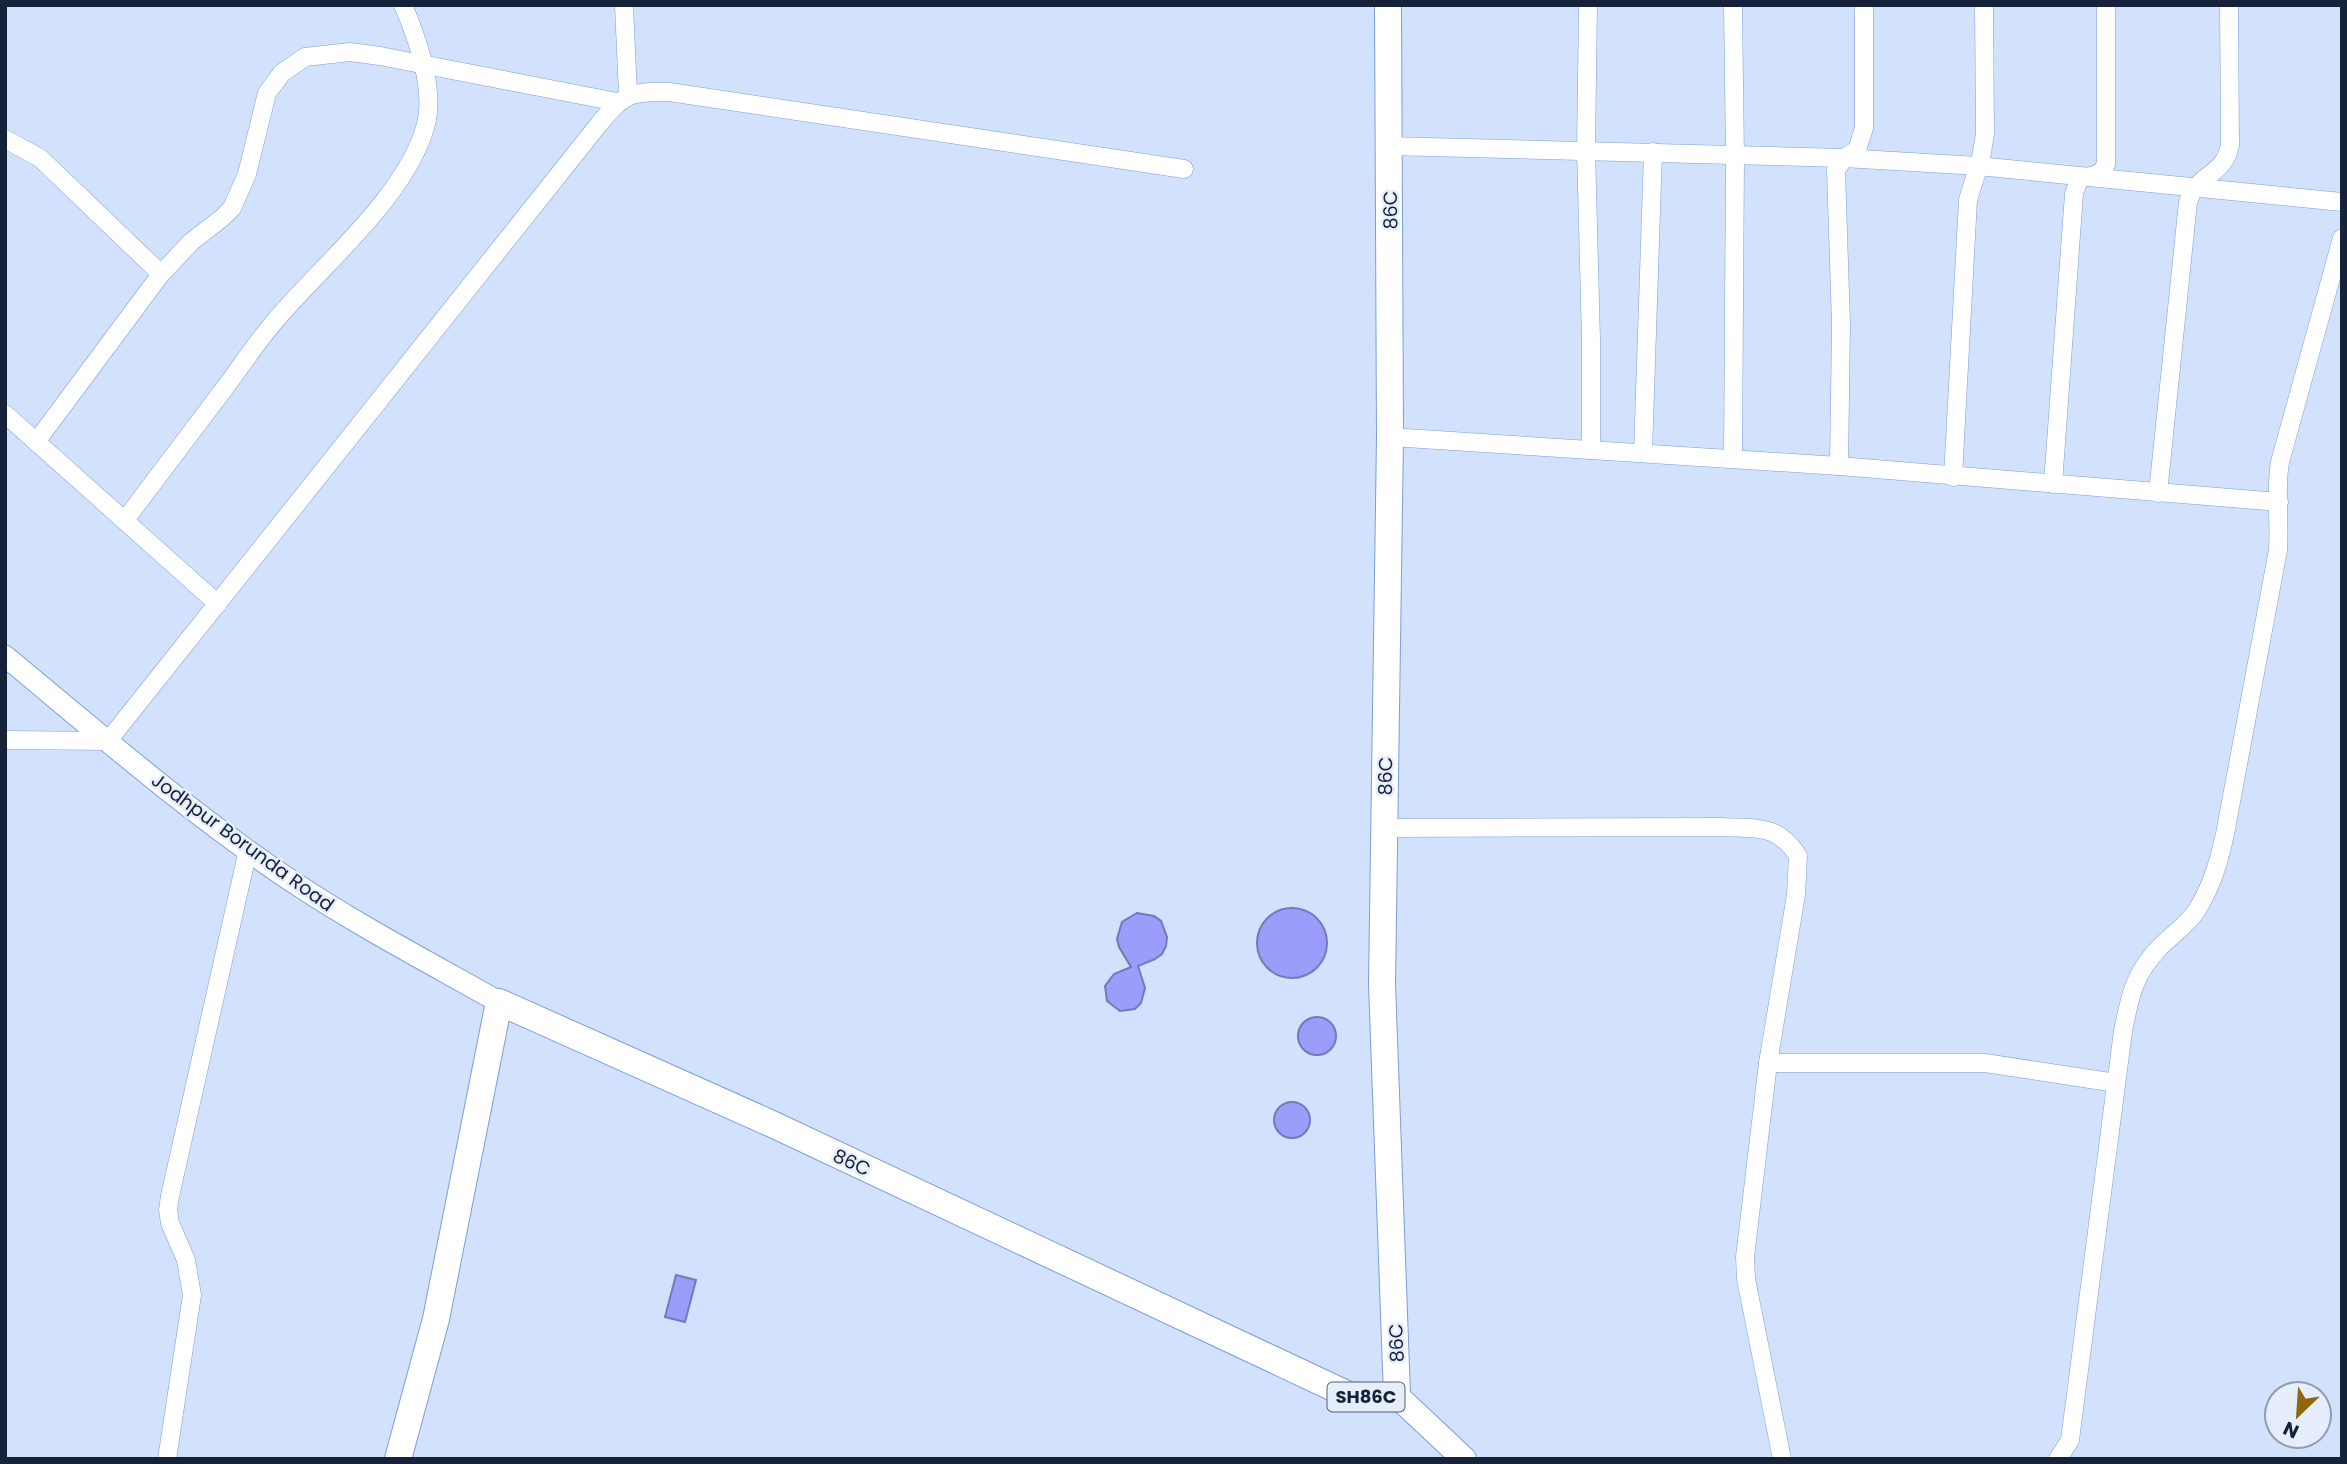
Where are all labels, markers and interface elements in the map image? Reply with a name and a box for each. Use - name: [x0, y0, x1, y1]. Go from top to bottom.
- street label: 86C: [1377, 190, 1404, 230]
- street label: 86C: [1372, 756, 1399, 796]
- street label: Jodhpur Borunda Road: [146, 767, 340, 918]
- street label: 86C: [829, 1142, 875, 1183]
- street label: 86C: [1382, 1323, 1411, 1363]
- north arrow: [2263, 1380, 2333, 1450]
- road number: SH86C: [1328, 1382, 1404, 1412]
- text: N: [2279, 1415, 2303, 1445]

